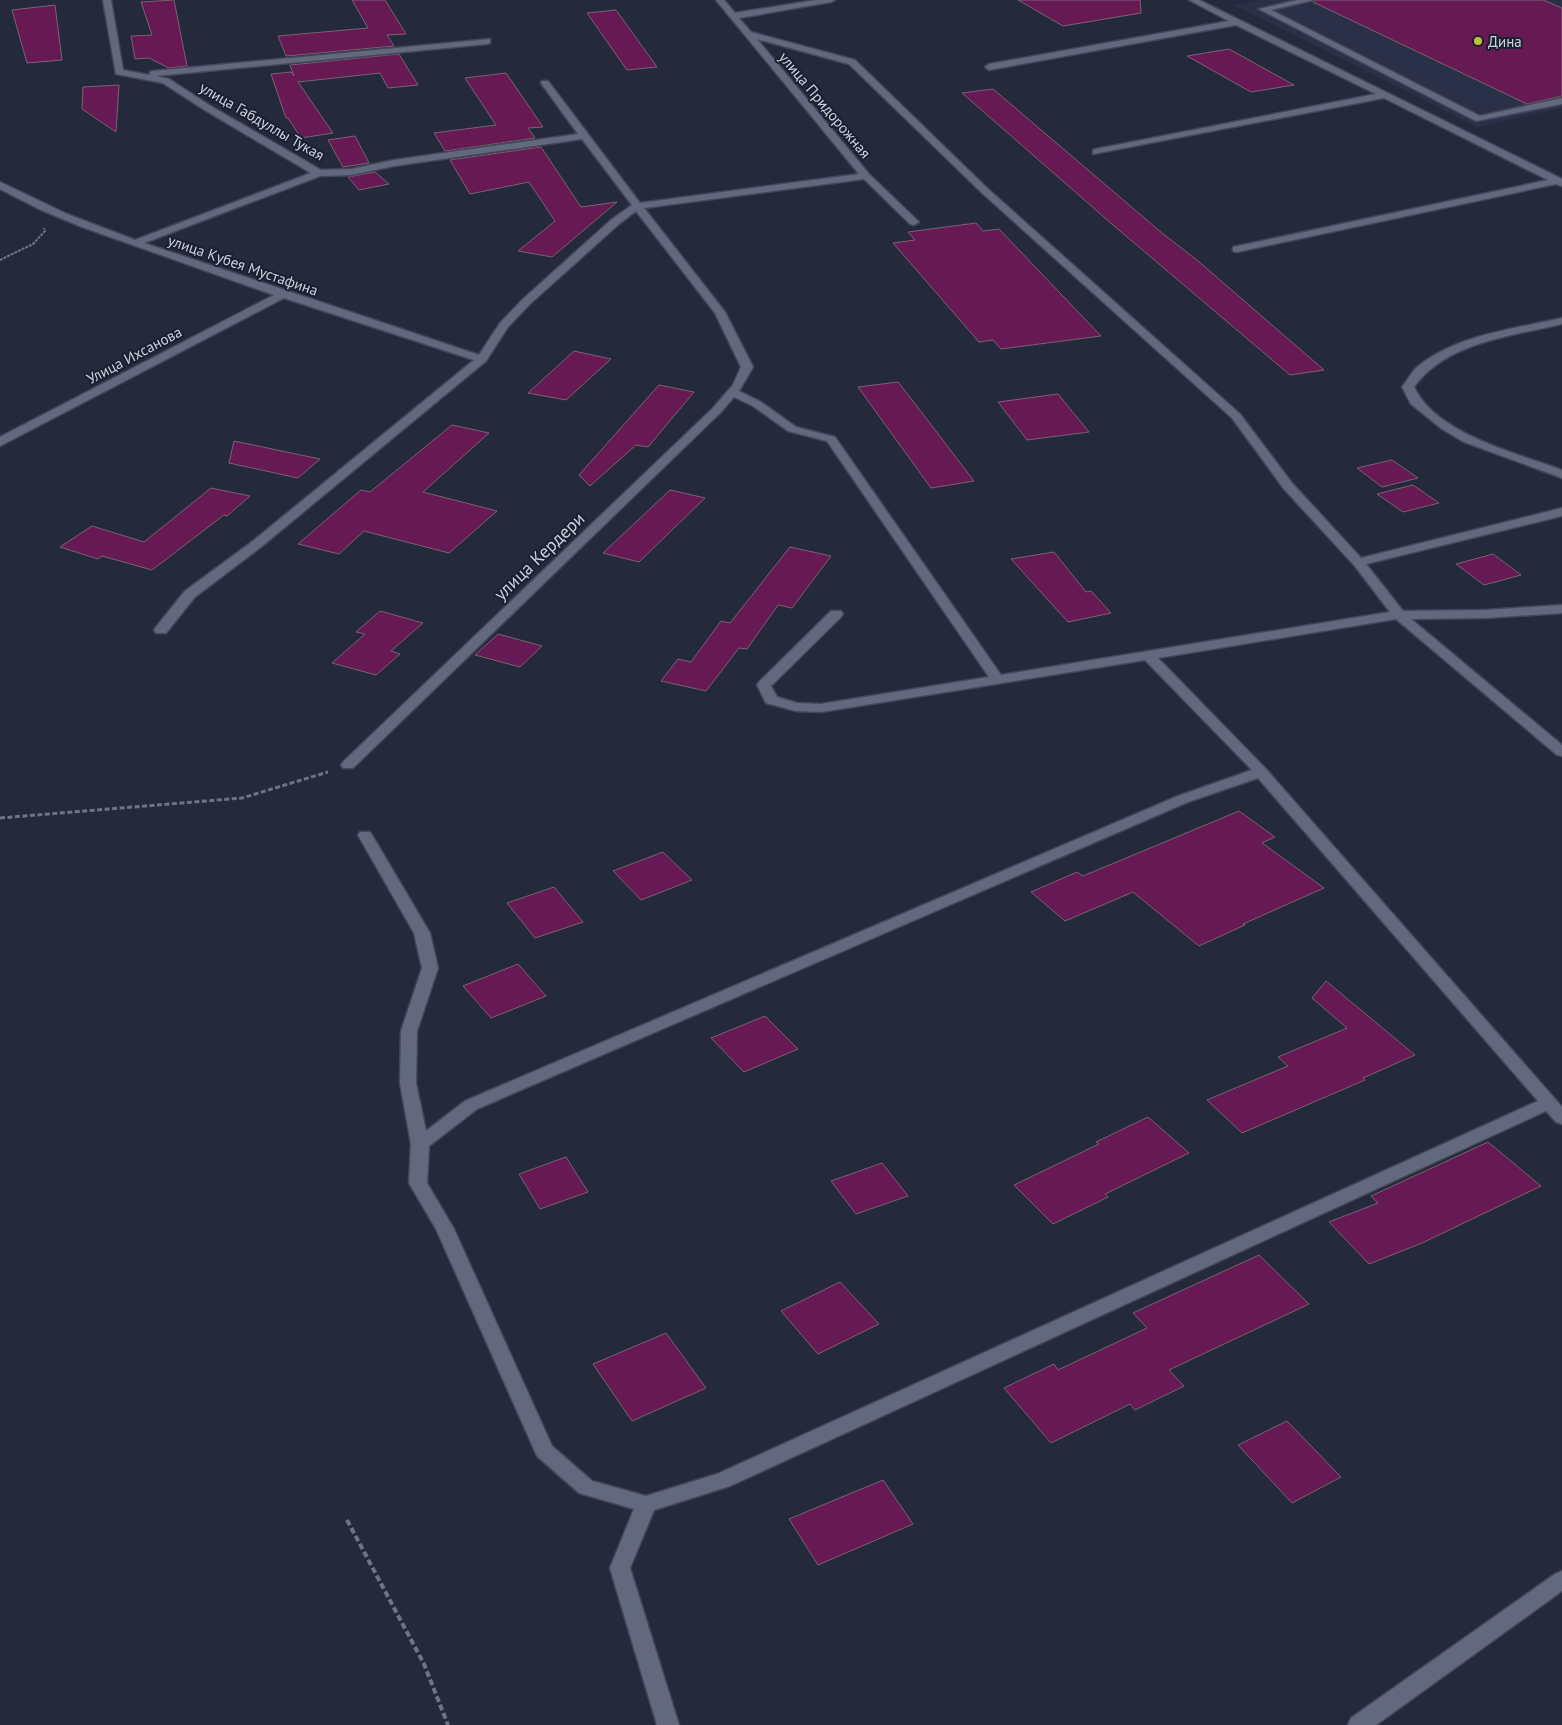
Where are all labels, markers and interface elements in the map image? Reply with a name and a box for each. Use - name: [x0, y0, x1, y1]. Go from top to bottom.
- place label: Дина: [1488, 32, 1522, 51]
- marker: Дина: [1472, 35, 1484, 47]
- street label: улица Придорожная: [775, 48, 875, 162]
- street label: улица Габдуллы Тукая: [196, 77, 328, 165]
- street label: улица Кубея Мустафина: [165, 230, 321, 300]
- street label: Улица Ихсанова: [83, 322, 185, 388]
- street label: улица Кердери: [489, 507, 589, 605]

